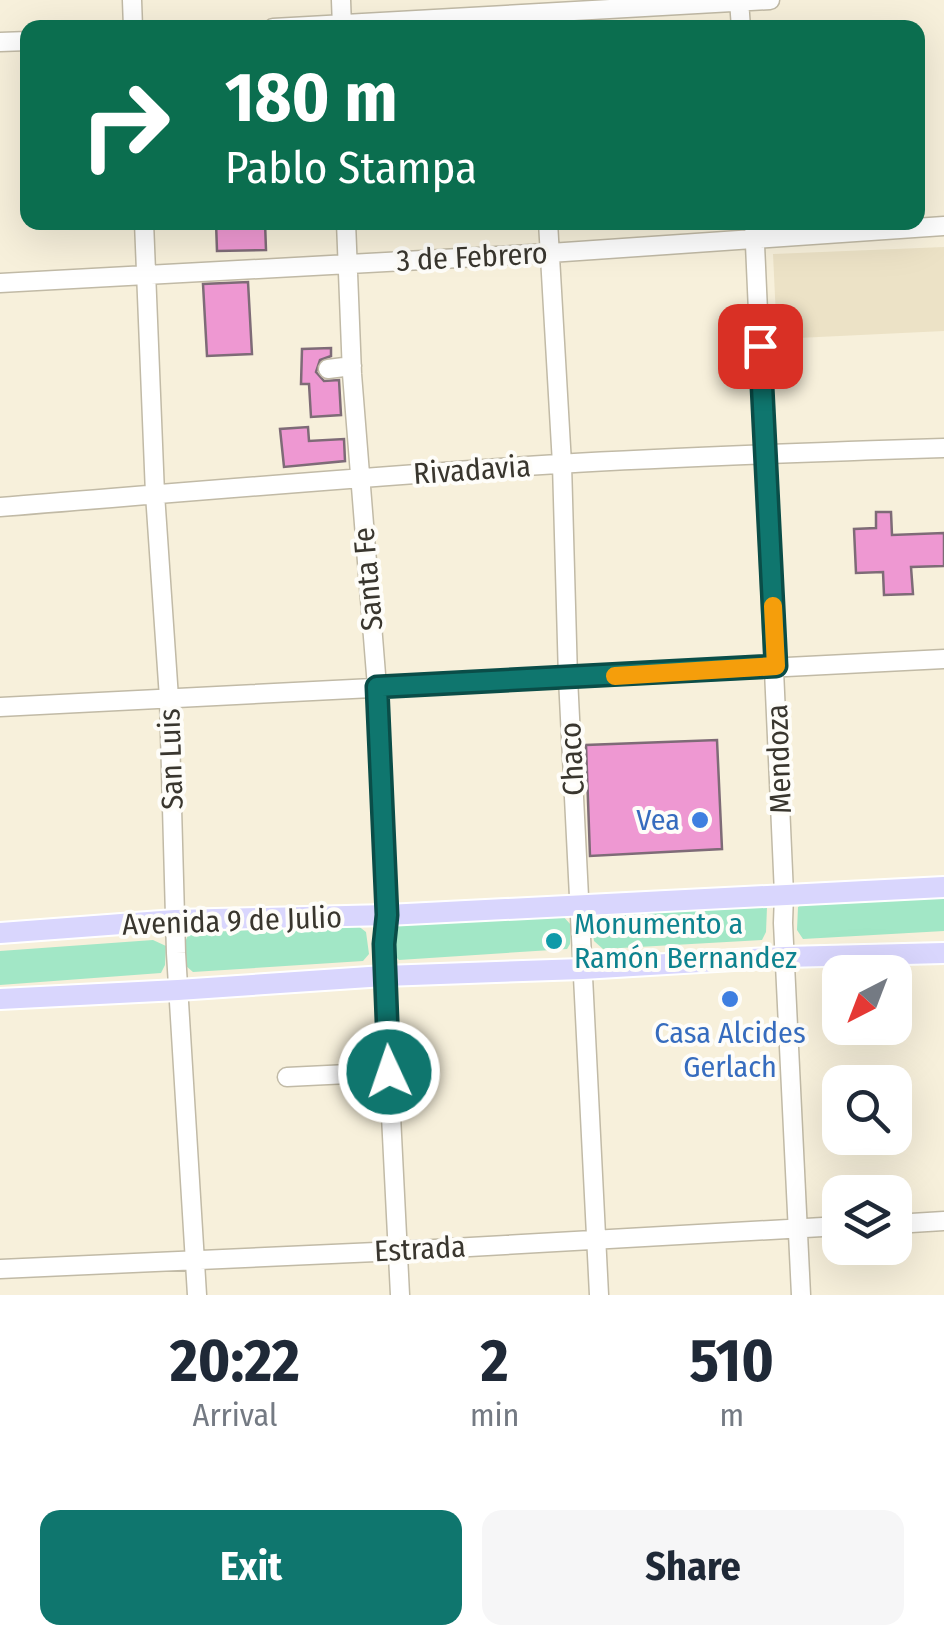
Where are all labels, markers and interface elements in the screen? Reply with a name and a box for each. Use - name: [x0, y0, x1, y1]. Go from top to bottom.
- text: 180 m: [225, 56, 398, 140]
- icon: right: [60, 60, 190, 190]
- text: Pablo Stampa: [225, 141, 477, 195]
- street label: 3 de Febrero: [396, 235, 548, 279]
- pin: [718, 304, 803, 389]
- icon: arrive: [733, 319, 788, 374]
- street label: Rivadavia: [412, 448, 532, 492]
- street label: Santa Fe: [346, 526, 390, 632]
- street label: Mendoza: [759, 703, 799, 815]
- street label: San Luis: [151, 708, 191, 810]
- street label: Chaco: [552, 721, 592, 797]
- place label: Vea: [636, 802, 680, 838]
- marker: Vea: [689, 809, 711, 831]
- street label: Avenida 9 de Julio: [122, 899, 342, 943]
- place label: Monumento a Ramón Bernandez: [574, 906, 797, 976]
- marker: Monumento a Ramón Bernandez: [543, 930, 565, 952]
- north arrow: [822, 955, 912, 1045]
- map controls: [822, 955, 912, 1265]
- marker: Casa Alcides Gerlach: [719, 988, 741, 1010]
- place label: Casa Alcides Gerlach: [654, 1015, 806, 1085]
- position arrow: [337, 1020, 441, 1124]
- button: search: [822, 1065, 912, 1155]
- button: layers: [822, 1175, 912, 1265]
- street label: Estrada: [373, 1229, 467, 1269]
- text: 20:22: [170, 1325, 300, 1397]
- text: 2: [481, 1325, 509, 1397]
- text: 510: [690, 1325, 774, 1397]
- text: Arrival: [193, 1396, 277, 1434]
- text: min: [470, 1396, 519, 1434]
- text: m: [719, 1396, 744, 1434]
- button: Exit: [40, 1510, 462, 1625]
- button: Share: [482, 1510, 904, 1625]

